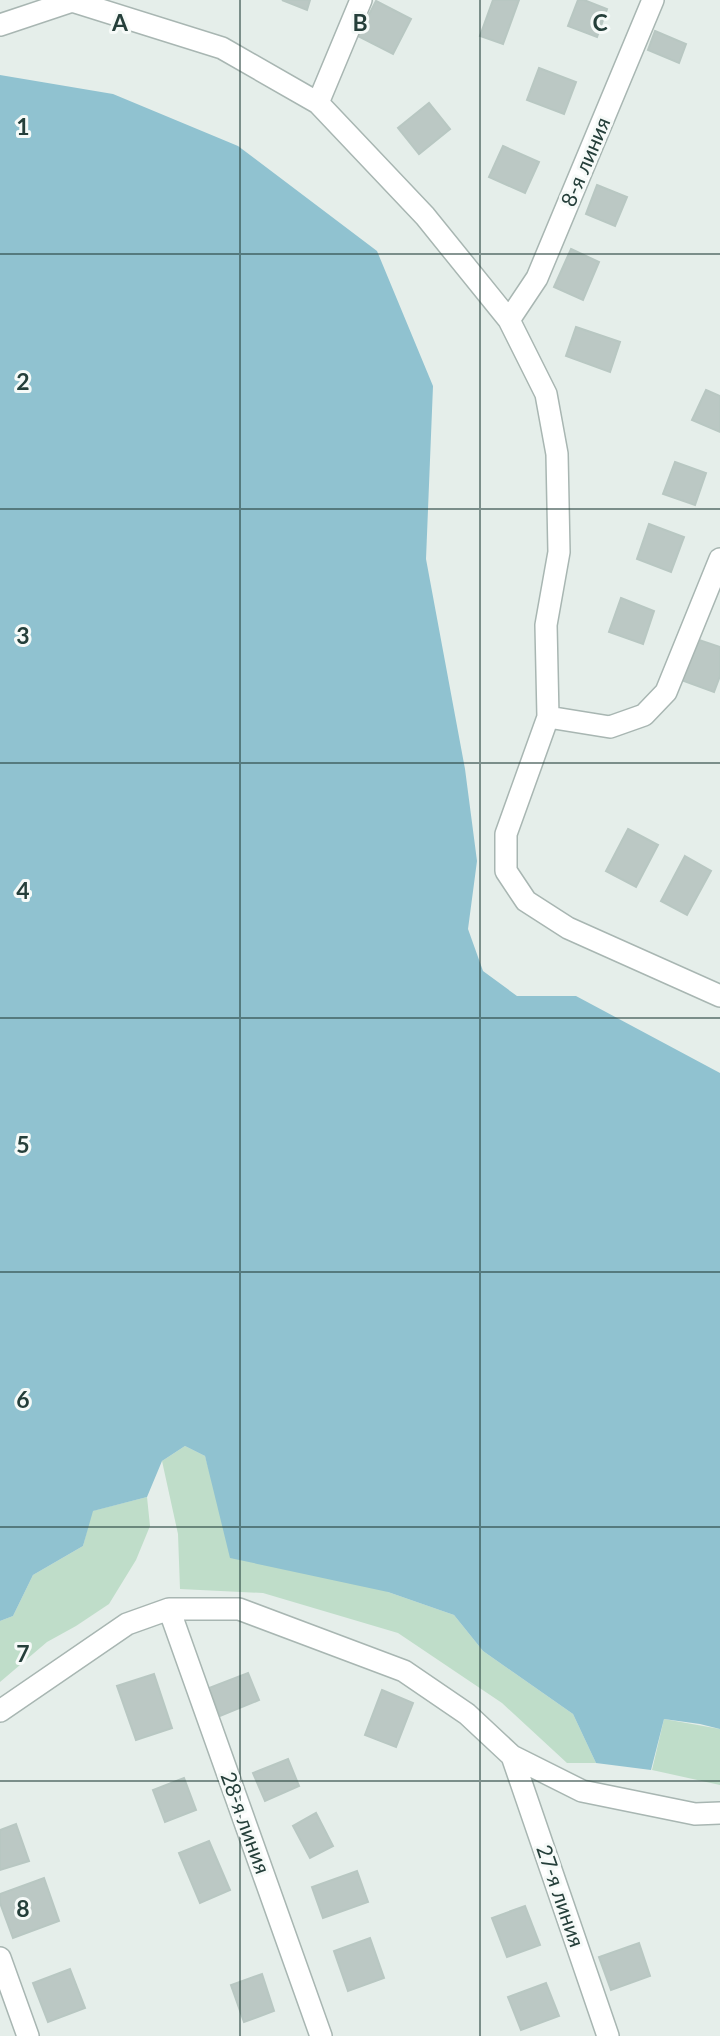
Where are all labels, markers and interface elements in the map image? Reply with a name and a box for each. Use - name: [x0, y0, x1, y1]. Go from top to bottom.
- text: A: [111, 8, 129, 36]
- text: B: [352, 8, 368, 36]
- text: C: [592, 8, 608, 36]
- text: 1: [16, 112, 30, 140]
- street label: 8-я линия: [555, 113, 615, 210]
- text: 2: [16, 367, 30, 395]
- text: 3: [16, 621, 30, 649]
- text: 4: [16, 876, 30, 904]
- text: 5: [16, 1130, 30, 1158]
- text: 6: [16, 1385, 30, 1413]
- text: 7: [16, 1639, 30, 1667]
- street label: 28-я линия: [216, 1768, 276, 1877]
- street label: 27-я линия: [532, 1841, 591, 1950]
- text: 8: [16, 1894, 30, 1922]

